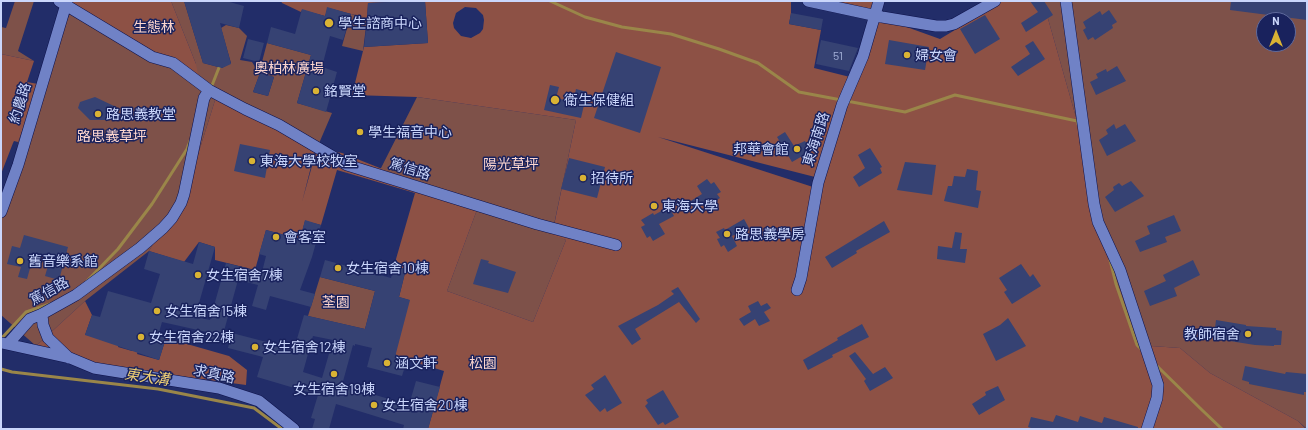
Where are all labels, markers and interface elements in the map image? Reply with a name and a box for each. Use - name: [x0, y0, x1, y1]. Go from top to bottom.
- north arrow: [1256, 12, 1296, 52]
- text: N: [1272, 14, 1280, 27]
- place label: 學生諮商中心: [338, 15, 422, 31]
- marker: 學生諮商中心: [323, 17, 335, 29]
- park label: 生態林: [133, 19, 175, 35]
- place label: 婦女會: [915, 47, 957, 63]
- house number: 51: [833, 49, 843, 63]
- marker: 婦女會: [902, 50, 912, 60]
- park label: 奧柏林廣場: [254, 60, 324, 76]
- street label: 約農路: [6, 80, 34, 126]
- place label: 銘賢堂: [324, 83, 366, 99]
- marker: 銘賢堂: [311, 86, 321, 96]
- place label: 衛生保健組: [564, 92, 634, 108]
- marker: 衛生保健組: [549, 94, 561, 106]
- place label: 路思義教堂: [106, 106, 176, 122]
- marker: 路思義教堂: [93, 109, 103, 119]
- street label: 東海南路: [799, 110, 833, 168]
- place label: 學生福音中心: [368, 124, 452, 140]
- marker: 學生福音中心: [355, 127, 365, 137]
- park label: 路思義草坪: [77, 128, 147, 144]
- place label: 邦華會館: [733, 141, 789, 157]
- marker: 邦華會館: [792, 144, 802, 154]
- place label: 東海大學校牧室: [260, 153, 358, 169]
- street label: 篤信路: [387, 155, 433, 183]
- marker: 東海大學校牧室: [247, 156, 257, 166]
- park label: 陽光草坪: [483, 156, 539, 172]
- place label: 招待所: [591, 170, 633, 186]
- marker: 招待所: [578, 173, 588, 183]
- place label: 東海大學: [662, 198, 718, 214]
- marker: 東海大學: [649, 201, 659, 211]
- place label: 路思義學房: [735, 226, 805, 242]
- place label: 會客室: [284, 229, 326, 245]
- marker: 路思義學房: [722, 229, 732, 239]
- marker: 會客室: [271, 232, 281, 242]
- place label: 舊音樂系館: [28, 253, 98, 269]
- marker: 舊音樂系館: [15, 256, 25, 266]
- place label: 女生宿舍10棟: [346, 260, 429, 276]
- marker: 女生宿舍10棟: [333, 263, 343, 273]
- place label: 女生宿舍7棟: [206, 267, 283, 283]
- marker: 女生宿舍7棟: [193, 270, 203, 280]
- street label: 篤信路: [27, 273, 71, 309]
- park label: 荃園: [322, 294, 350, 310]
- place label: 女生宿舍15棟: [165, 303, 247, 319]
- marker: 女生宿舍15棟: [152, 306, 162, 316]
- place label: 教師宿舍: [1184, 326, 1240, 342]
- place label: 女生宿舍22棟: [149, 329, 234, 345]
- marker: 教師宿舍: [1243, 329, 1253, 339]
- marker: 女生宿舍22棟: [136, 332, 146, 342]
- place label: 女生宿舍12棟: [263, 339, 345, 355]
- marker: 女生宿舍12棟: [250, 342, 260, 352]
- place label: 涵文軒: [395, 355, 437, 371]
- park label: 松園: [469, 355, 497, 371]
- marker: 涵文軒: [382, 358, 392, 368]
- street label: 求真路: [192, 361, 236, 387]
- water label: 東大溝: [123, 365, 171, 389]
- marker: 女生宿舍19棟: [329, 369, 339, 379]
- place label: 女生宿舍19棟: [293, 381, 375, 397]
- place label: 女生宿舍20棟: [382, 397, 467, 413]
- marker: 女生宿舍20棟: [369, 400, 379, 410]

